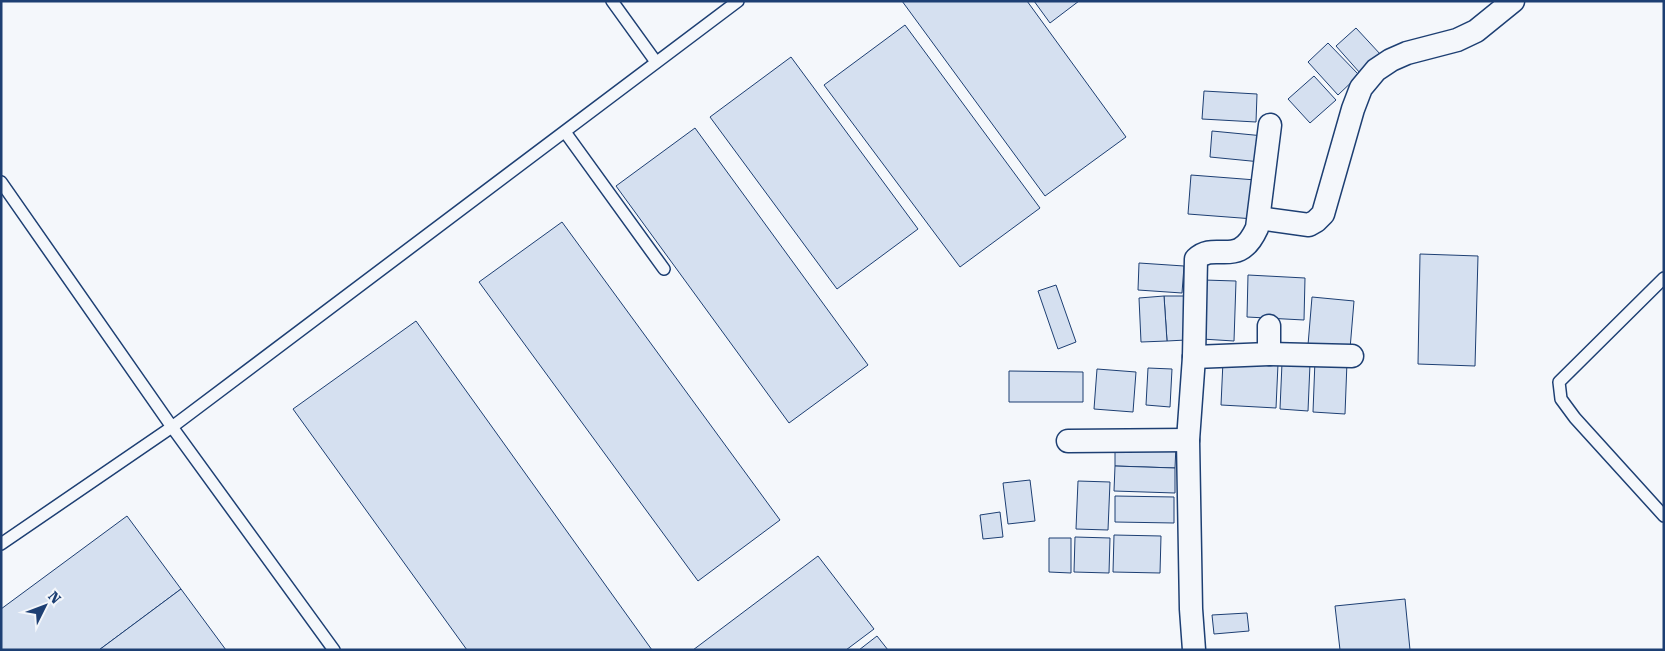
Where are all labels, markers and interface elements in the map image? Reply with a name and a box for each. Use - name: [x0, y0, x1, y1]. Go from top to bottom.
- north arrow: [20, 581, 70, 631]
- text: N: [45, 588, 64, 607]

